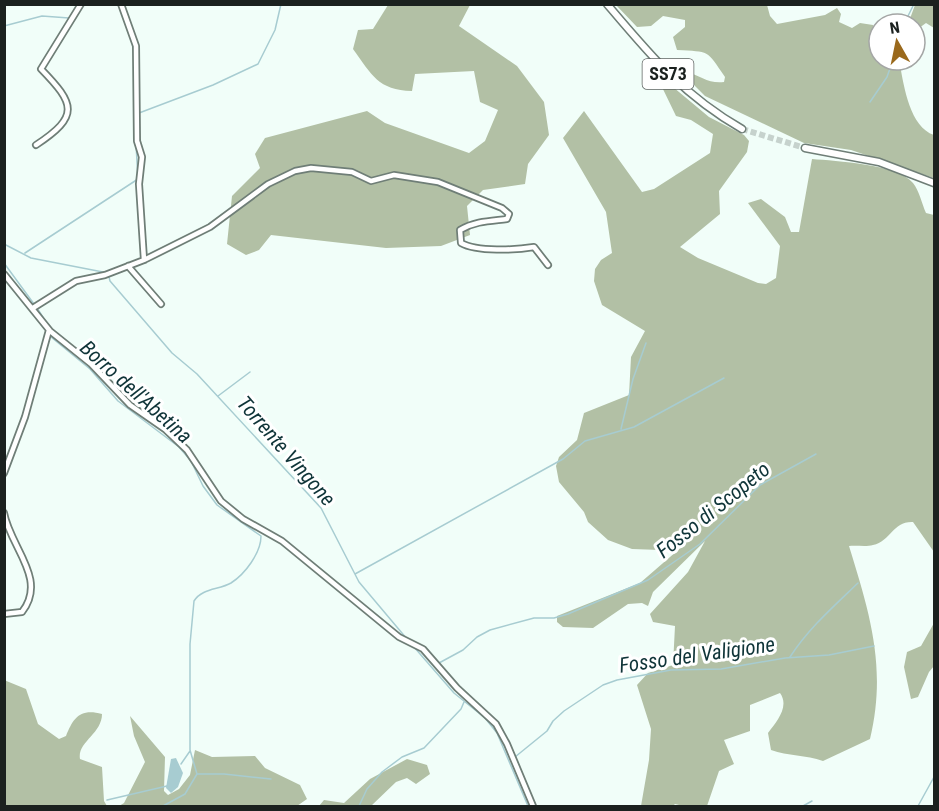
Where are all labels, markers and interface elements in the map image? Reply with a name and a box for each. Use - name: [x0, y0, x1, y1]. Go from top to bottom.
- north arrow: [867, 12, 927, 72]
- text: N: [888, 18, 901, 38]
- road number: SS73: [642, 59, 694, 89]
- water label: Borro dell'Abetina: [75, 336, 197, 448]
- water label: Torrente Vingone: [232, 391, 340, 511]
- water label: Fosso di Scopeto: [652, 457, 774, 563]
- water label: Fosso del Valigione: [618, 632, 776, 678]

